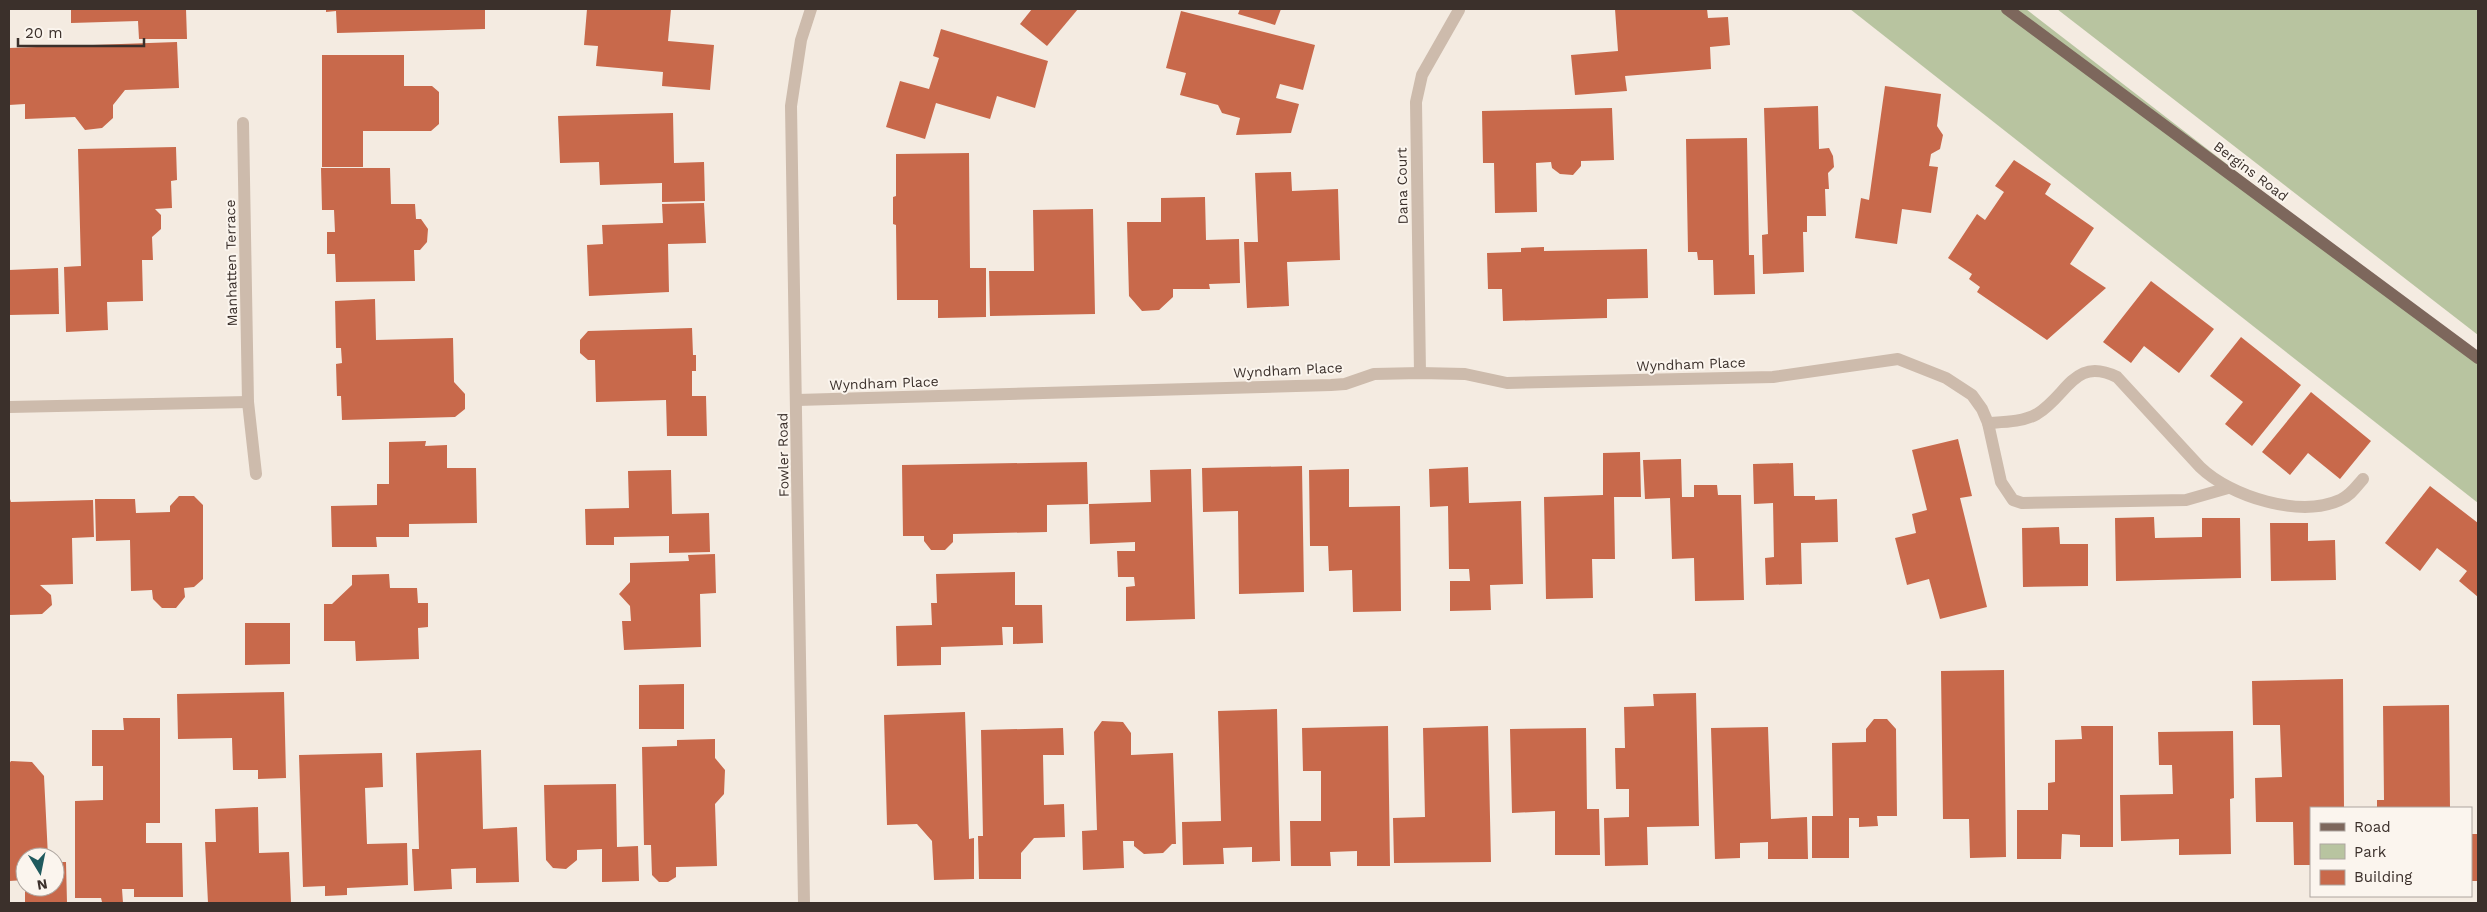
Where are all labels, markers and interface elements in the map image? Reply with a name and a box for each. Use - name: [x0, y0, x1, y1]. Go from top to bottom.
- scale bar: [18, 15, 144, 47]
- text: 20 m: [25, 24, 63, 42]
- street label: Bergins Road: [2211, 138, 2291, 204]
- street label: Dana Court: [1393, 147, 1411, 225]
- street label: Manhatten Terrace: [222, 199, 240, 327]
- street label: Wyndham Place: [1636, 354, 1746, 374]
- street label: Wyndham Place: [1233, 359, 1343, 381]
- street label: Wyndham Place: [829, 373, 939, 393]
- street label: Fowler Road: [774, 413, 792, 497]
- legend: [2310, 807, 2472, 897]
- text: Road: [2354, 818, 2391, 836]
- text: Park: [2354, 843, 2387, 861]
- north arrow: [15, 847, 65, 897]
- text: Building: [2354, 868, 2412, 886]
- text: N: [36, 876, 49, 894]

